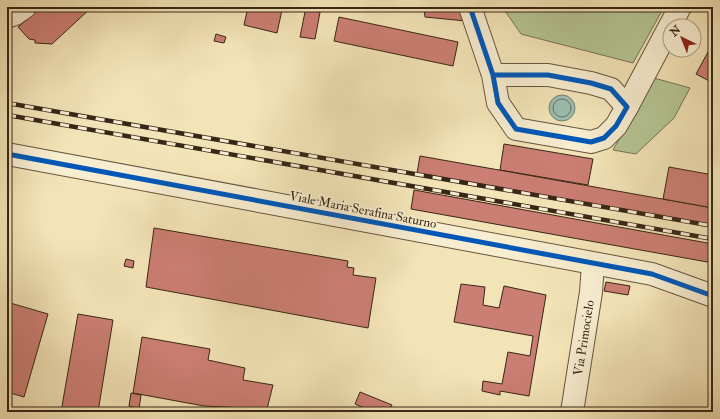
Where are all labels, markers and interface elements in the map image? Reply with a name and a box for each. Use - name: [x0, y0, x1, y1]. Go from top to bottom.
- north arrow: [662, 18, 702, 58]
- text: N: [667, 22, 684, 40]
- street label: Viale Maria Serafina Saturno: [288, 188, 438, 232]
- street label: Via Primocielo: [570, 299, 598, 377]

